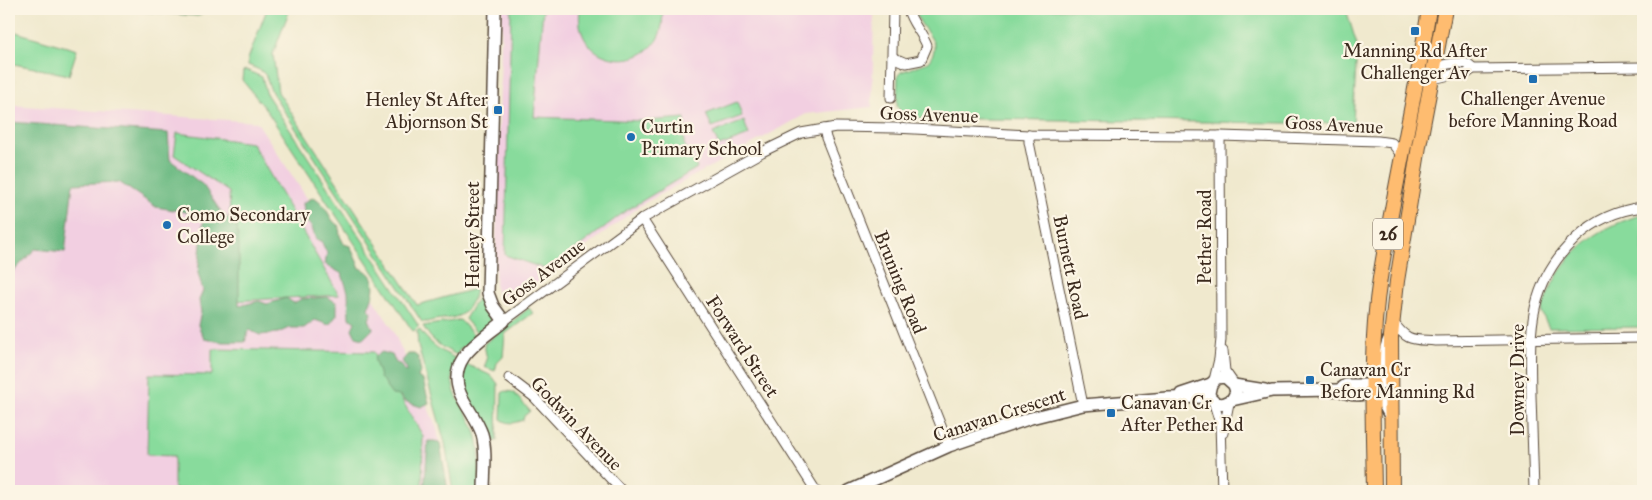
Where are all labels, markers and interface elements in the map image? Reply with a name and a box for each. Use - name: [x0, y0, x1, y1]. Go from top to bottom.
- marker: Manning Rd After Challenger Av: [1409, 25, 1421, 37]
- place label: Manning Rd After Challenger Av: [1343, 39, 1488, 85]
- marker: Challenger Avenue before Manning Road: [1527, 73, 1539, 85]
- place label: Challenger Avenue before Manning Road: [1448, 87, 1618, 133]
- place label: Henley St After Abjornson St: [365, 88, 489, 133]
- street label: Goss Avenue: [879, 101, 979, 128]
- marker: Henley St After Abjornson St: [492, 104, 504, 116]
- street label: Goss Avenue: [1284, 110, 1384, 139]
- place label: Curtin Primary School: [641, 115, 763, 160]
- marker: Curtin Primary School: [625, 131, 637, 143]
- street label: Henley Street: [461, 181, 484, 289]
- street label: Pether Road: [1193, 189, 1216, 285]
- place label: Como Secondary College: [177, 203, 311, 249]
- street label: Burnett Road: [1048, 213, 1093, 322]
- road number: 26: [1373, 218, 1403, 250]
- marker: Como Secondary College: [161, 219, 173, 231]
- street label: Bruning Road: [869, 227, 932, 338]
- street label: Goss Avenue: [497, 233, 590, 311]
- street label: Forward Street: [701, 291, 784, 402]
- street label: Downey Drive: [1506, 324, 1529, 436]
- place label: Canavan Cr Before Manning Rd: [1320, 358, 1475, 404]
- street label: Godwin Avenue: [526, 371, 627, 475]
- marker: Canavan Cr Before Manning Rd: [1304, 374, 1316, 386]
- street label: Canavan Crescent: [930, 382, 1069, 447]
- place label: Canavan Cr After Pether Rd: [1120, 391, 1244, 436]
- marker: Canavan Cr After Pether Rd: [1105, 407, 1117, 419]

